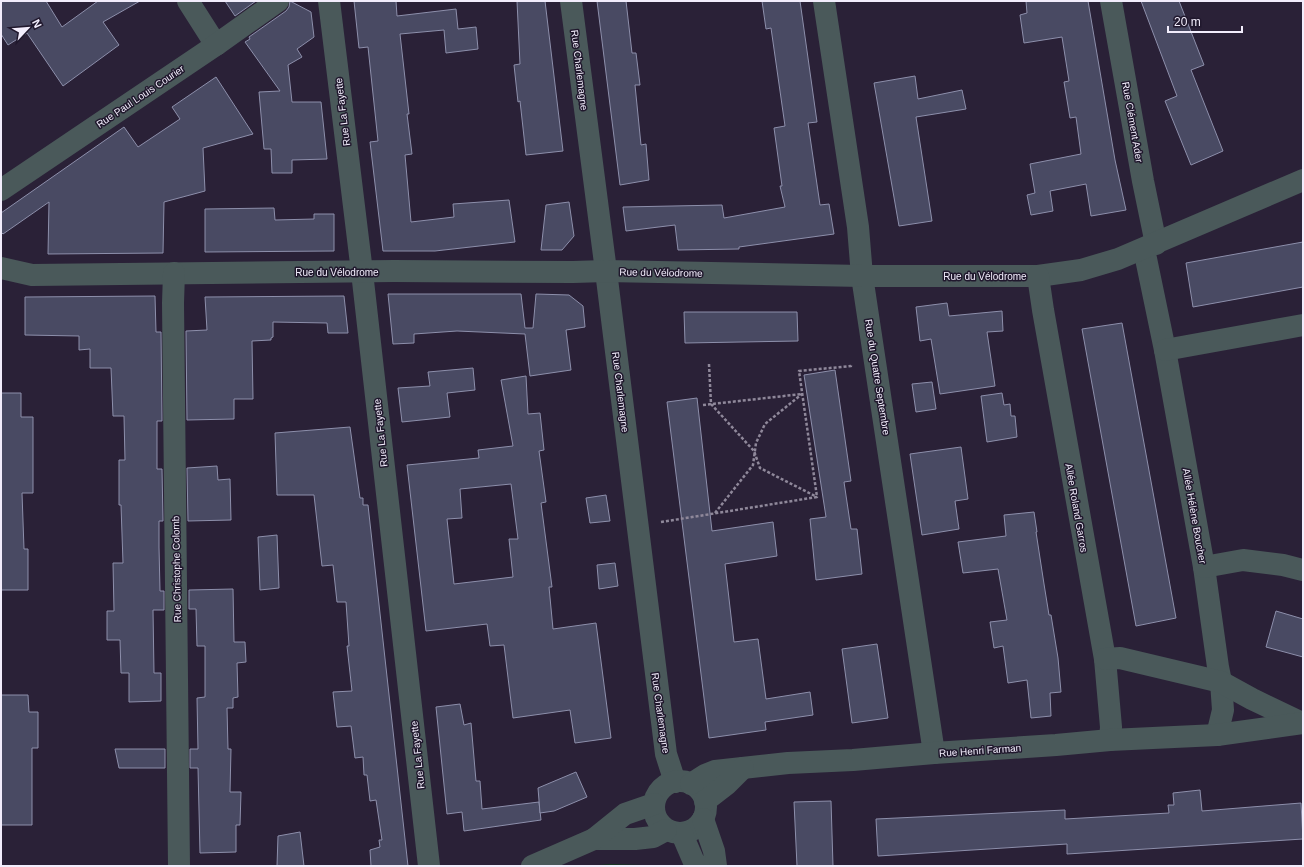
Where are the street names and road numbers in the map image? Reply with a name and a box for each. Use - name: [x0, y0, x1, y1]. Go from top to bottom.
- street label: Rue Charlemagne: [569, 29, 590, 111]
- street label: Rue Paul Louis Courier: [94, 63, 187, 130]
- street label: Rue La Fayette: [333, 77, 352, 147]
- street label: Rue Clément Ader: [1120, 81, 1145, 164]
- street label: Rue du Vélodrome: [619, 266, 703, 279]
- street label: Rue du Vélodrome: [295, 267, 379, 278]
- street label: Rue du Vélodrome: [943, 271, 1027, 282]
- street label: Rue du Quatre Septembre: [863, 318, 892, 436]
- street label: Rue Charlemagne: [610, 351, 631, 433]
- street label: Rue La Fayette: [371, 398, 390, 468]
- street label: Allée Roland Garros: [1063, 463, 1090, 553]
- street label: Allée Hélène Boucher: [1181, 467, 1208, 565]
- street label: Rue Christophe Colomb: [170, 515, 183, 622]
- street label: Rue Charlemagne: [649, 672, 672, 754]
- street label: Rue La Fayette: [408, 720, 427, 790]
- street label: Rue Henri Farman: [939, 742, 1021, 759]

